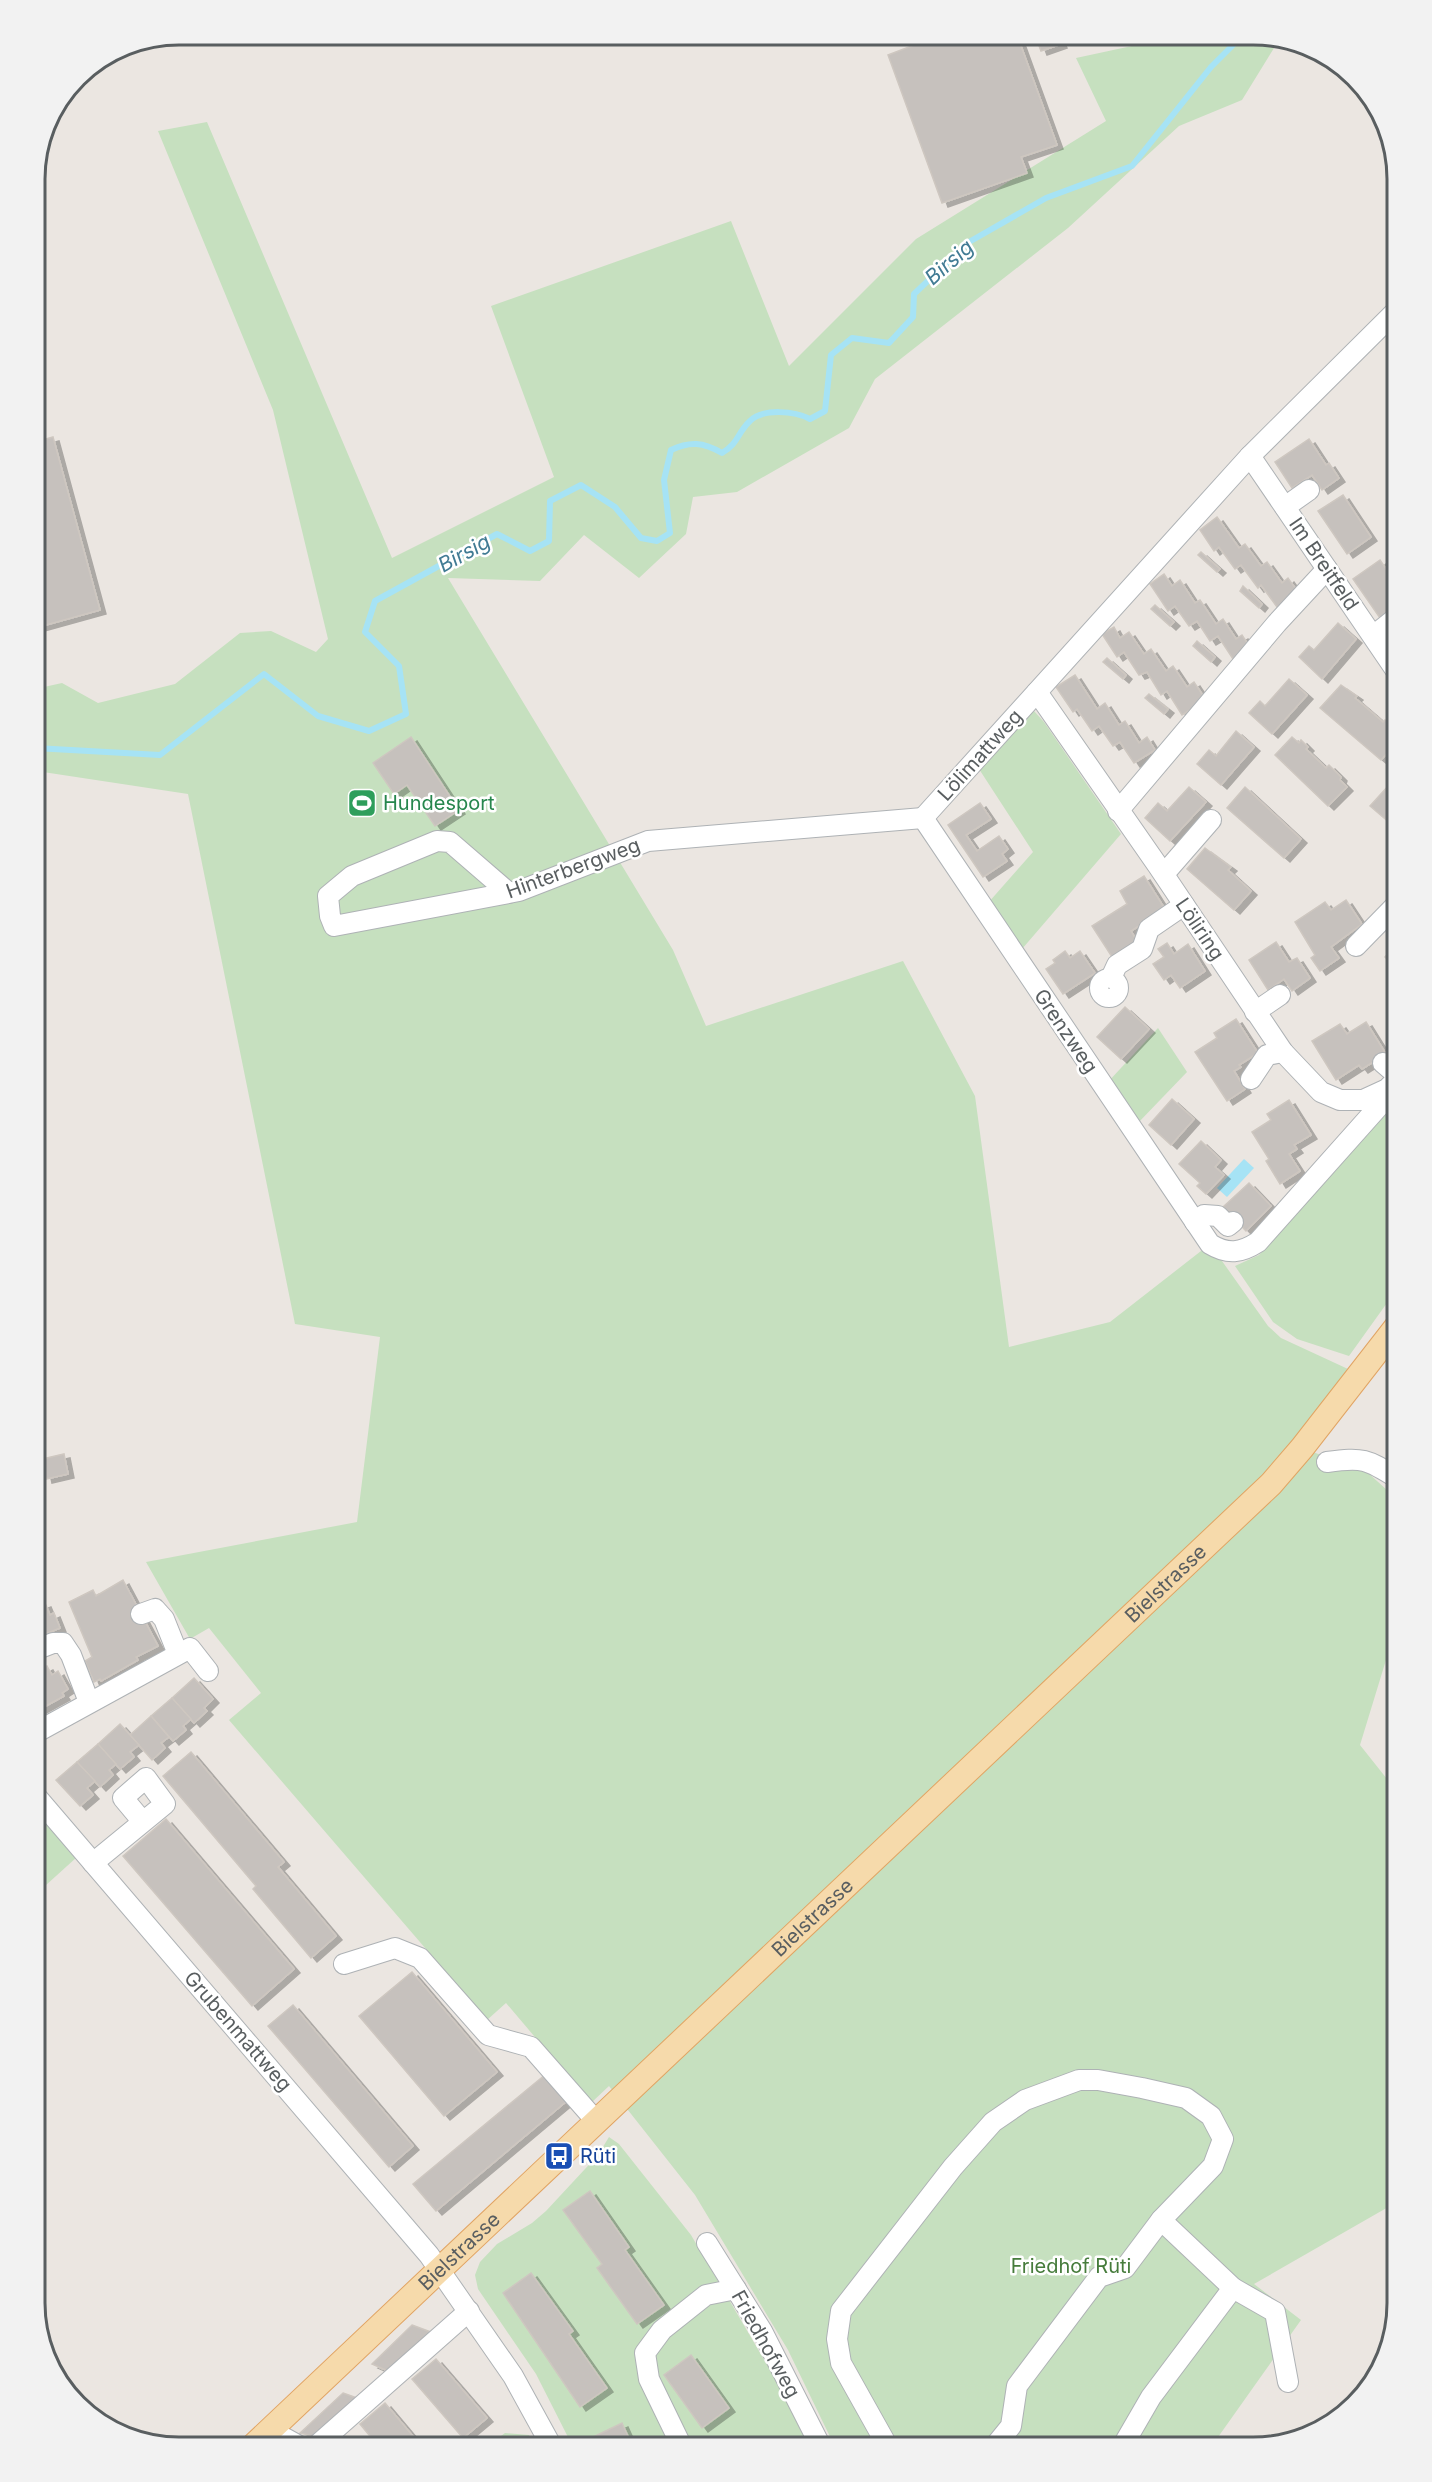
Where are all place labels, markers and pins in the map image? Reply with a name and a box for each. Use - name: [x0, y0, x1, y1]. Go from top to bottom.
- sports icon: Hundesport: [346, 787, 378, 819]
- place label: Hundesport: [383, 791, 495, 815]
- bus stop icon: Rüti: [543, 2140, 575, 2172]
- place label: Rüti: [580, 2144, 616, 2168]

